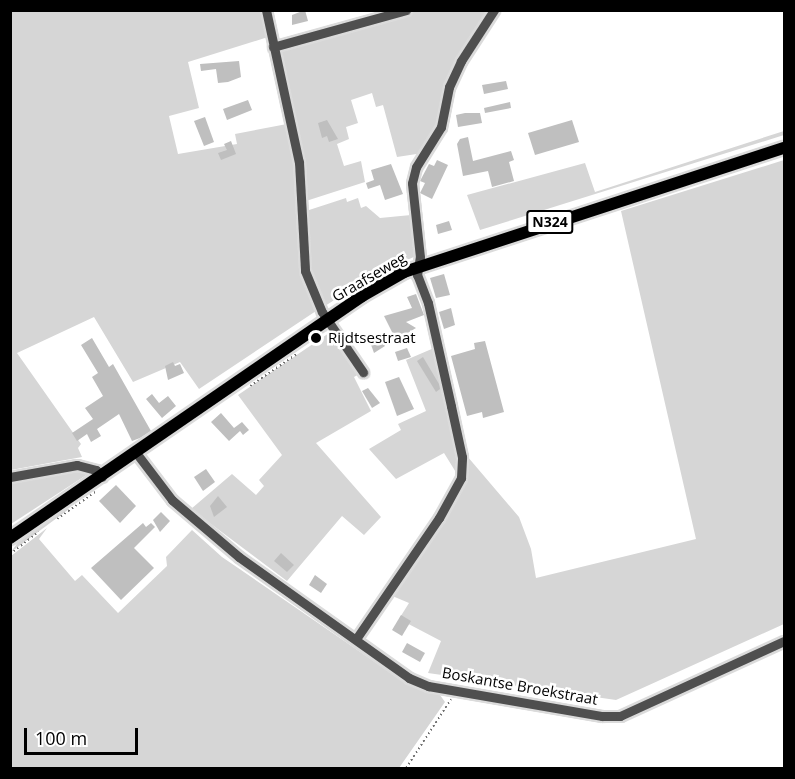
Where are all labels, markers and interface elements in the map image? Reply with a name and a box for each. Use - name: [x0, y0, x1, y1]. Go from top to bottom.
- road number: N324: [526, 211, 574, 233]
- street label: Graafseweg: [329, 249, 409, 305]
- place label: Rijdtsestraat: [328, 329, 416, 347]
- marker: Rijdtsestraat: [309, 331, 323, 345]
- street label: Boskantse Broekstraat: [441, 663, 599, 709]
- scale bar: [27, 716, 141, 754]
- text: 100 m: [35, 726, 87, 750]

